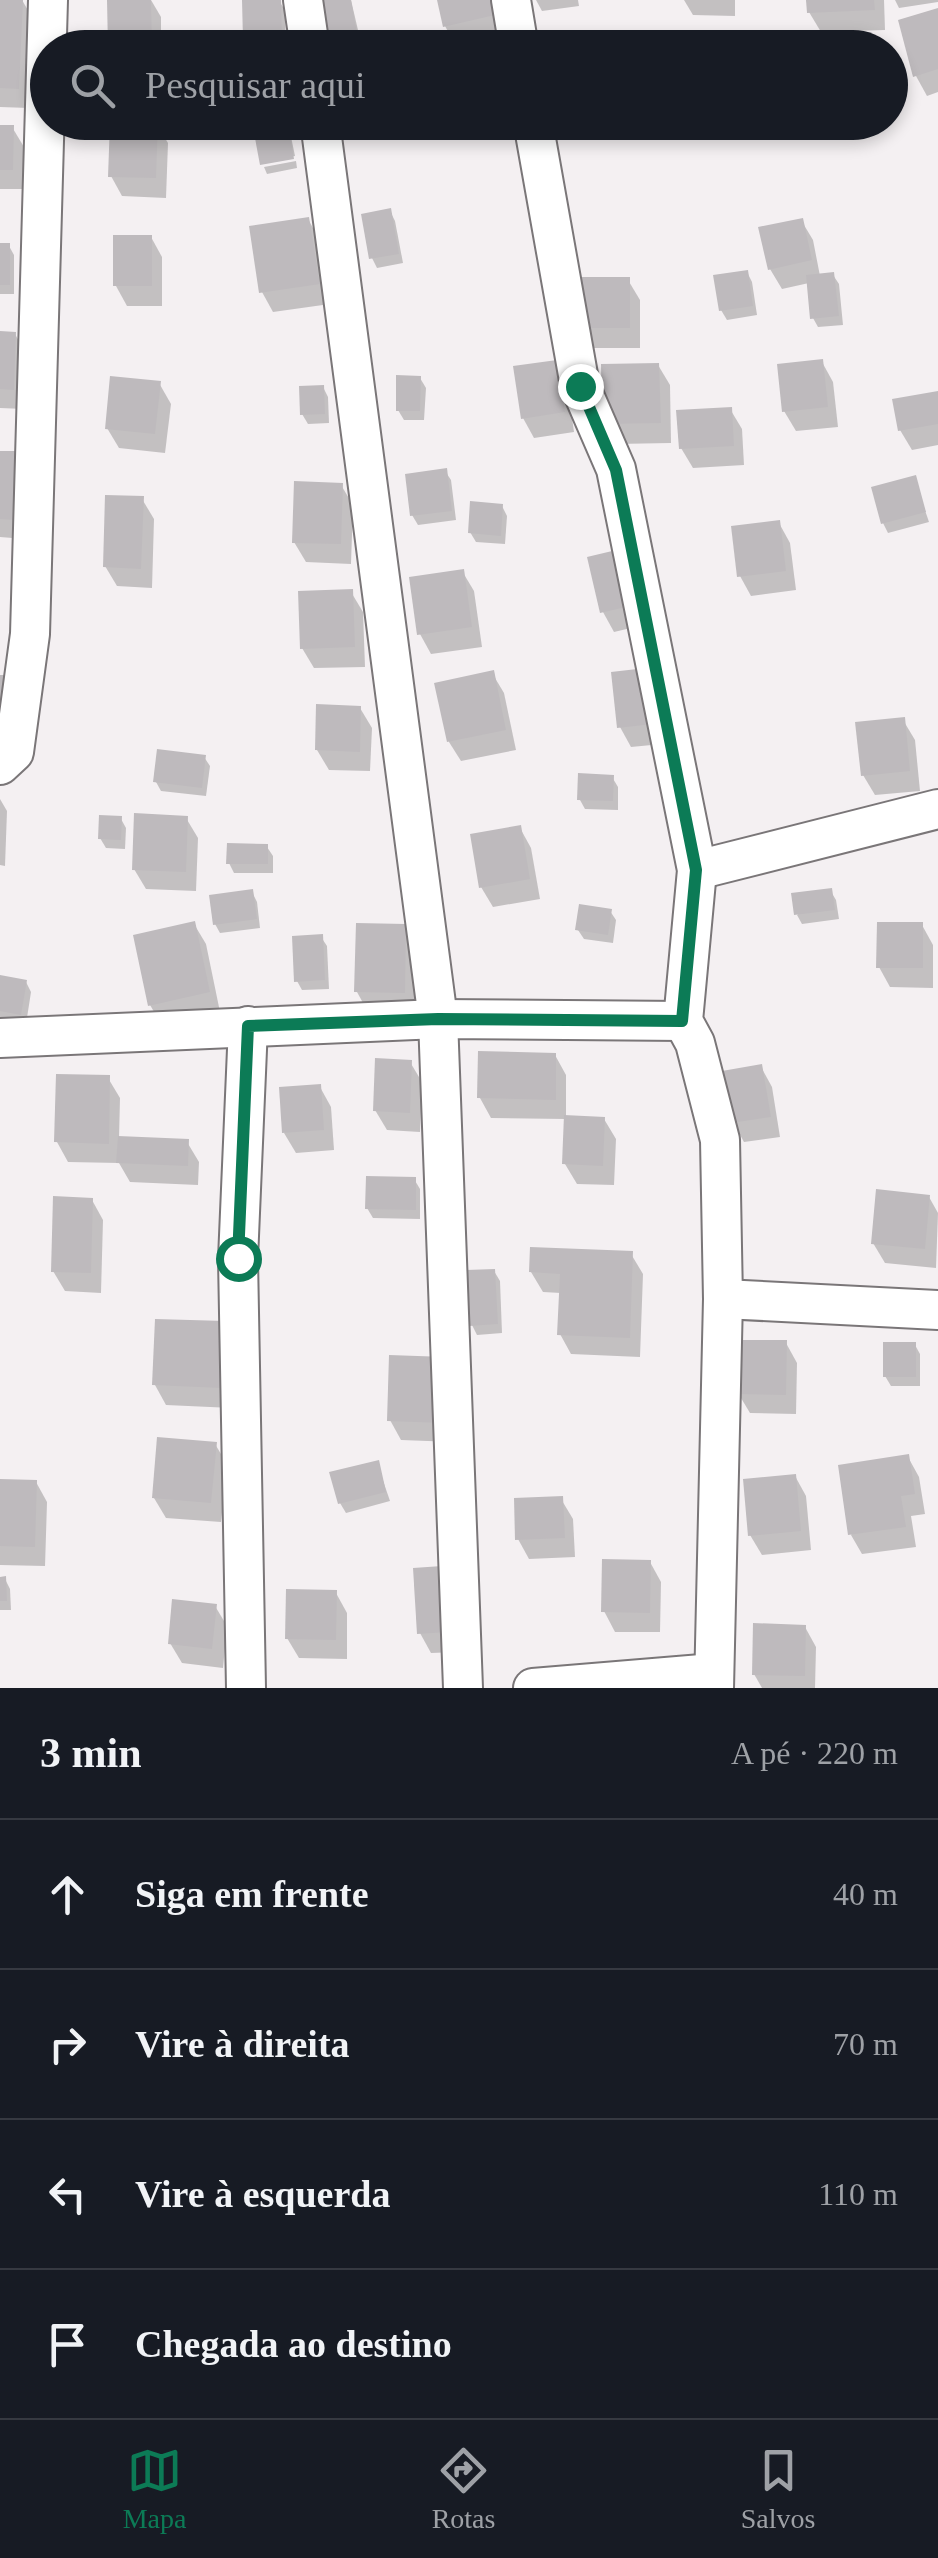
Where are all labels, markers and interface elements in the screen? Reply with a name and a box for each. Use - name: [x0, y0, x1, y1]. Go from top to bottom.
- search box: [30, 30, 908, 140]
- icon: search: [65, 58, 120, 113]
- text: Pesquisar aqui: [145, 64, 366, 106]
- route end: [558, 364, 604, 410]
- route start: [216, 1236, 262, 1282]
- text: 3 min: [40, 1730, 142, 1776]
- text: A pé · 220 m: [731, 1735, 898, 1771]
- icon: ahead: [40, 1867, 95, 1922]
- text: Siga em frente: [135, 1873, 369, 1915]
- text: 40 m: [833, 1876, 898, 1912]
- icon: right: [40, 2017, 95, 2072]
- text: Vire à direita: [135, 2023, 350, 2065]
- text: 70 m: [833, 2026, 898, 2062]
- icon: left: [40, 2167, 95, 2222]
- text: Vire à esquerda: [135, 2173, 390, 2215]
- text: 110 m: [818, 2176, 898, 2212]
- icon: arrive: [40, 2317, 95, 2372]
- text: Chegada ao destino: [135, 2323, 452, 2365]
- tab: Mapa: [123, 2443, 186, 2535]
- tab: Rotas: [432, 2443, 495, 2535]
- tab: Salvos: [741, 2443, 815, 2535]

